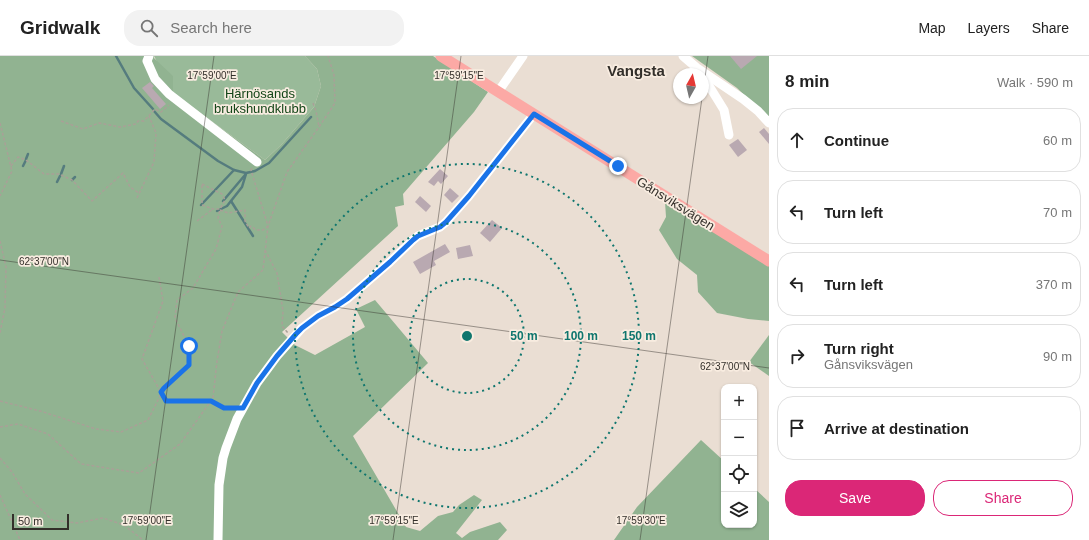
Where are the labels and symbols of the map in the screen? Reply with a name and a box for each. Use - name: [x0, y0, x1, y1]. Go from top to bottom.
- district label: Vangsta: [607, 62, 665, 79]
- north arrow: [673, 68, 709, 104]
- text: 17°59'00"E: [187, 70, 237, 81]
- text: 17°59'15"E: [434, 70, 484, 81]
- park label: Härnösands brukshundklubb: [214, 86, 306, 116]
- route end: [609, 157, 627, 175]
- street label: Gånsviksvägen: [634, 174, 717, 233]
- text: 62°37'00"N: [19, 256, 69, 267]
- centre of rings: [460, 329, 474, 343]
- text: 50 m: [510, 329, 538, 343]
- text: 100 m: [564, 329, 598, 343]
- text: 150 m: [622, 329, 656, 343]
- route start: [180, 337, 198, 355]
- text: 62°37'00"N: [700, 361, 750, 372]
- scale bar: [12, 512, 69, 531]
- text: 17°59'00"E: [122, 515, 172, 526]
- text: 17°59'15"E: [369, 515, 419, 526]
- text: 17°59'30"E: [616, 515, 666, 526]

